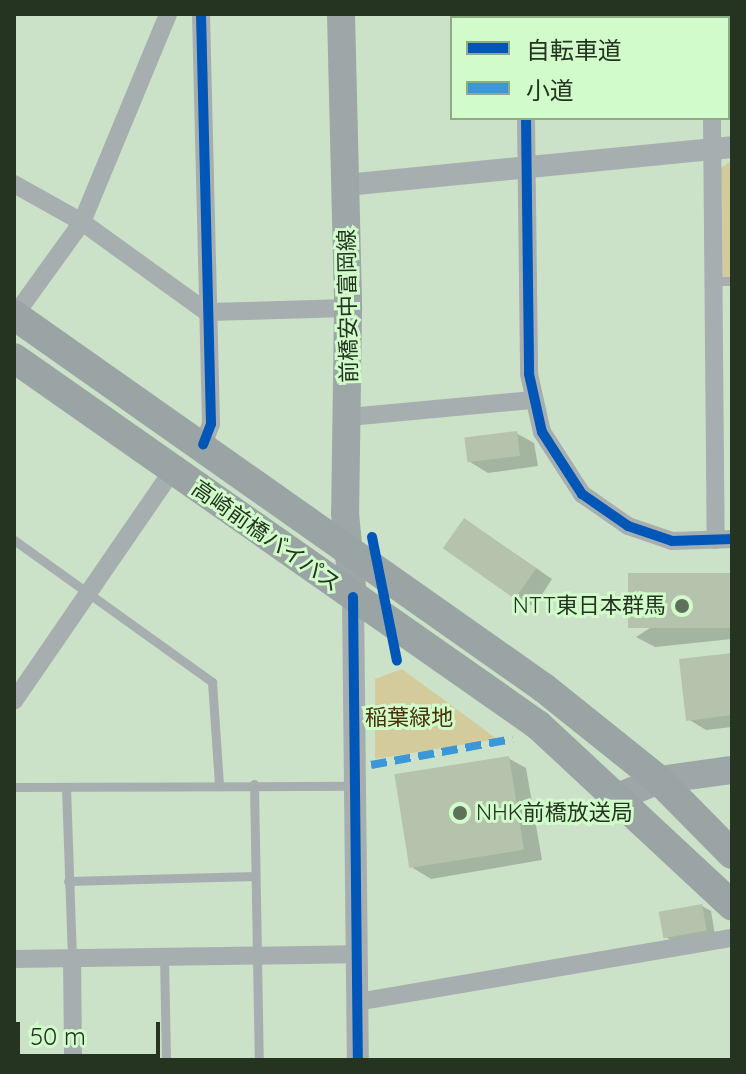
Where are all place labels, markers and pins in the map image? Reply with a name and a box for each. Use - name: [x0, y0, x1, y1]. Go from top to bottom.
- place label: NTT東日本群馬: [513, 593, 666, 619]
- marker: NTT東日本群馬: [673, 597, 691, 615]
- place label: NHK前橋放送局: [476, 800, 633, 826]
- marker: NHK前橋放送局: [451, 804, 469, 822]

